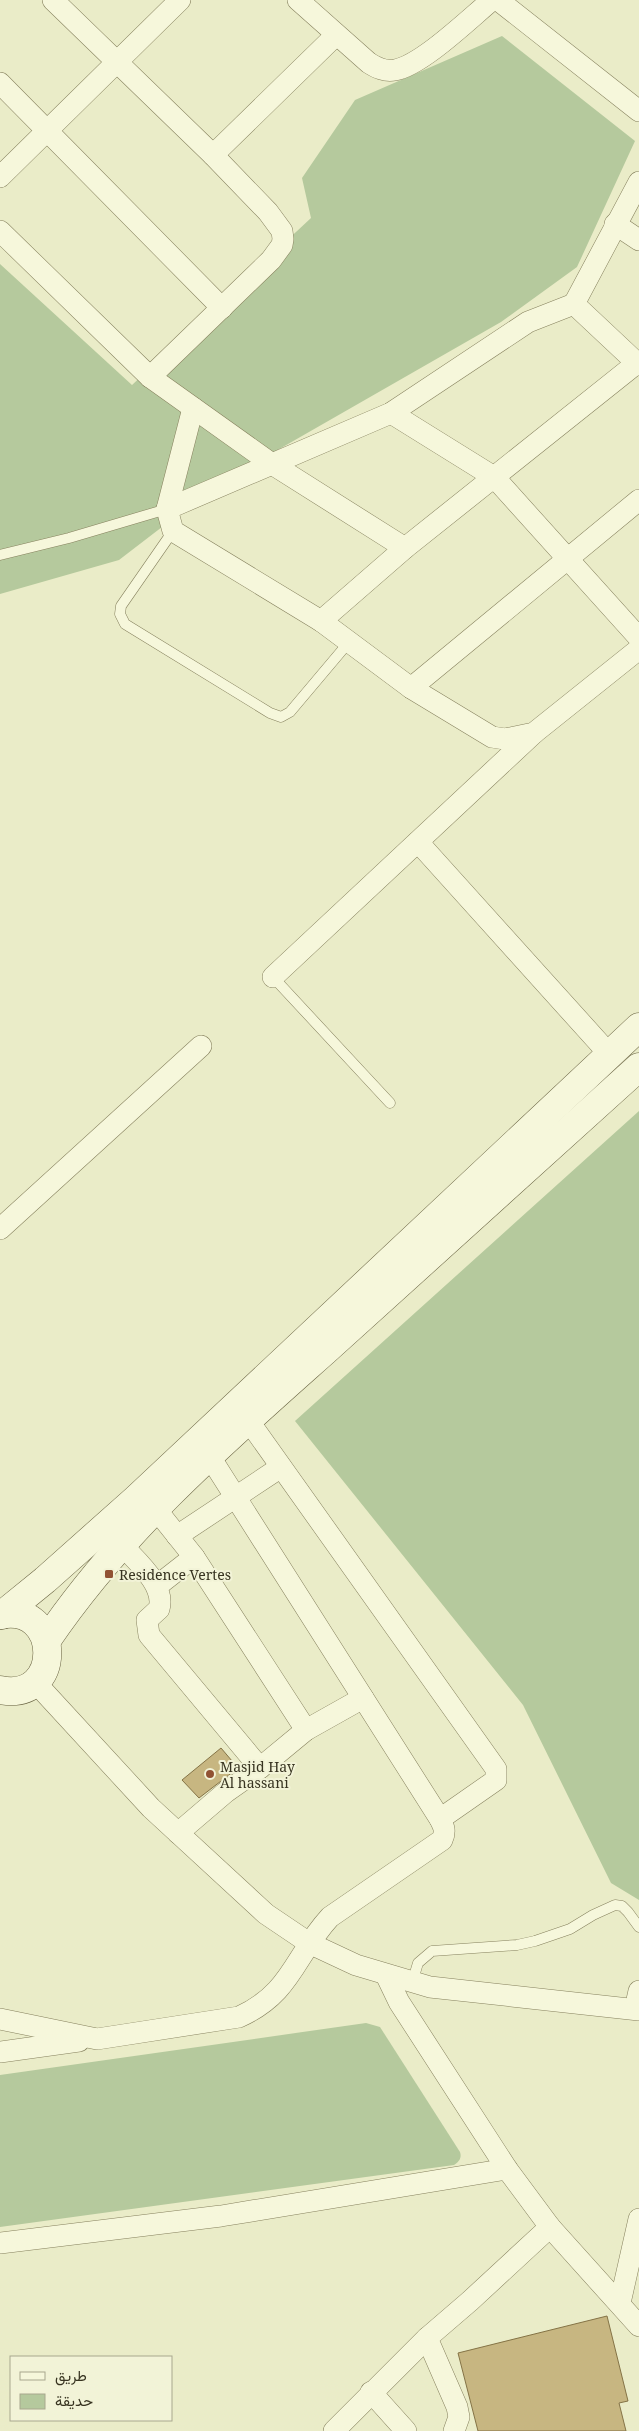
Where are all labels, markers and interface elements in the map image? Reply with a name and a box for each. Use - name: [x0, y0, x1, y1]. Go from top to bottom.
- place label: Residence Vertes: [119, 1565, 231, 1584]
- marker: Residence Vertes: [103, 1568, 115, 1580]
- place label: Masjid Hay Al hassani: [220, 1757, 295, 1792]
- marker: Masjid Hay Al hassani: [204, 1768, 216, 1780]
- legend: [10, 2356, 172, 2421]
- text: طريق: [55, 2365, 87, 2386]
- text: حديقة: [55, 2390, 93, 2410]

